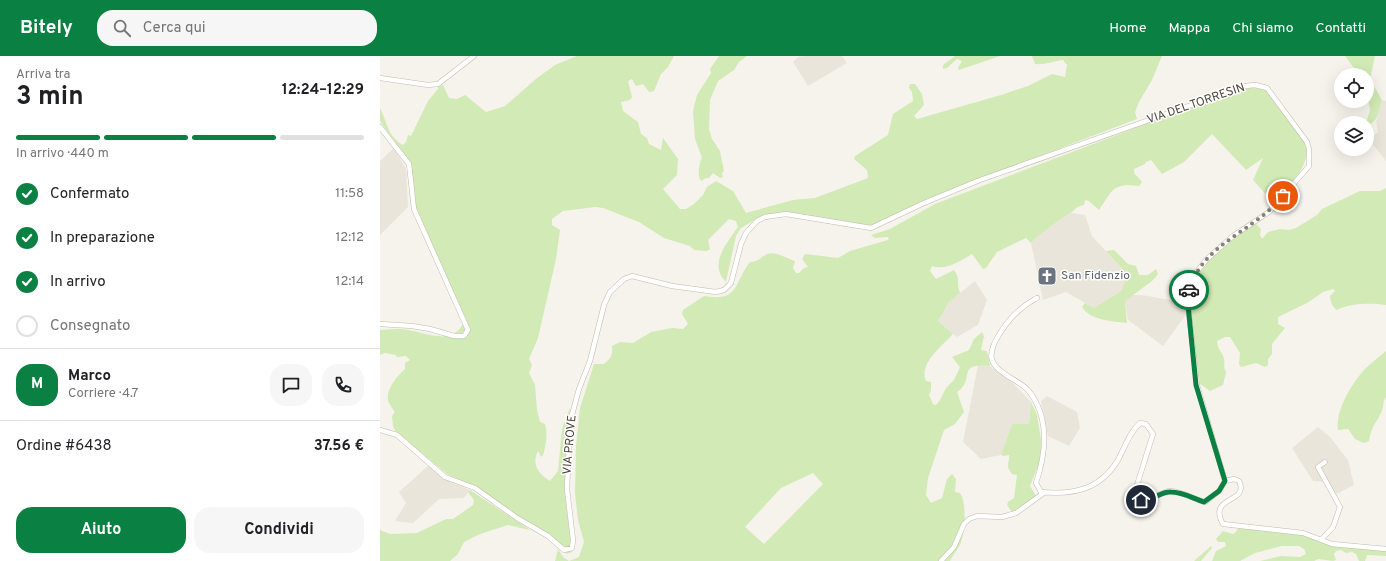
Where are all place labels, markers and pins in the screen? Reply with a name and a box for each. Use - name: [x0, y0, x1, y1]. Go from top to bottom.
- pin: [1266, 179, 1300, 213]
- church icon: San Fidenzio: [1036, 265, 1058, 287]
- place label: San Fidenzio: [1061, 268, 1130, 284]
- pin: [1124, 483, 1158, 517]

